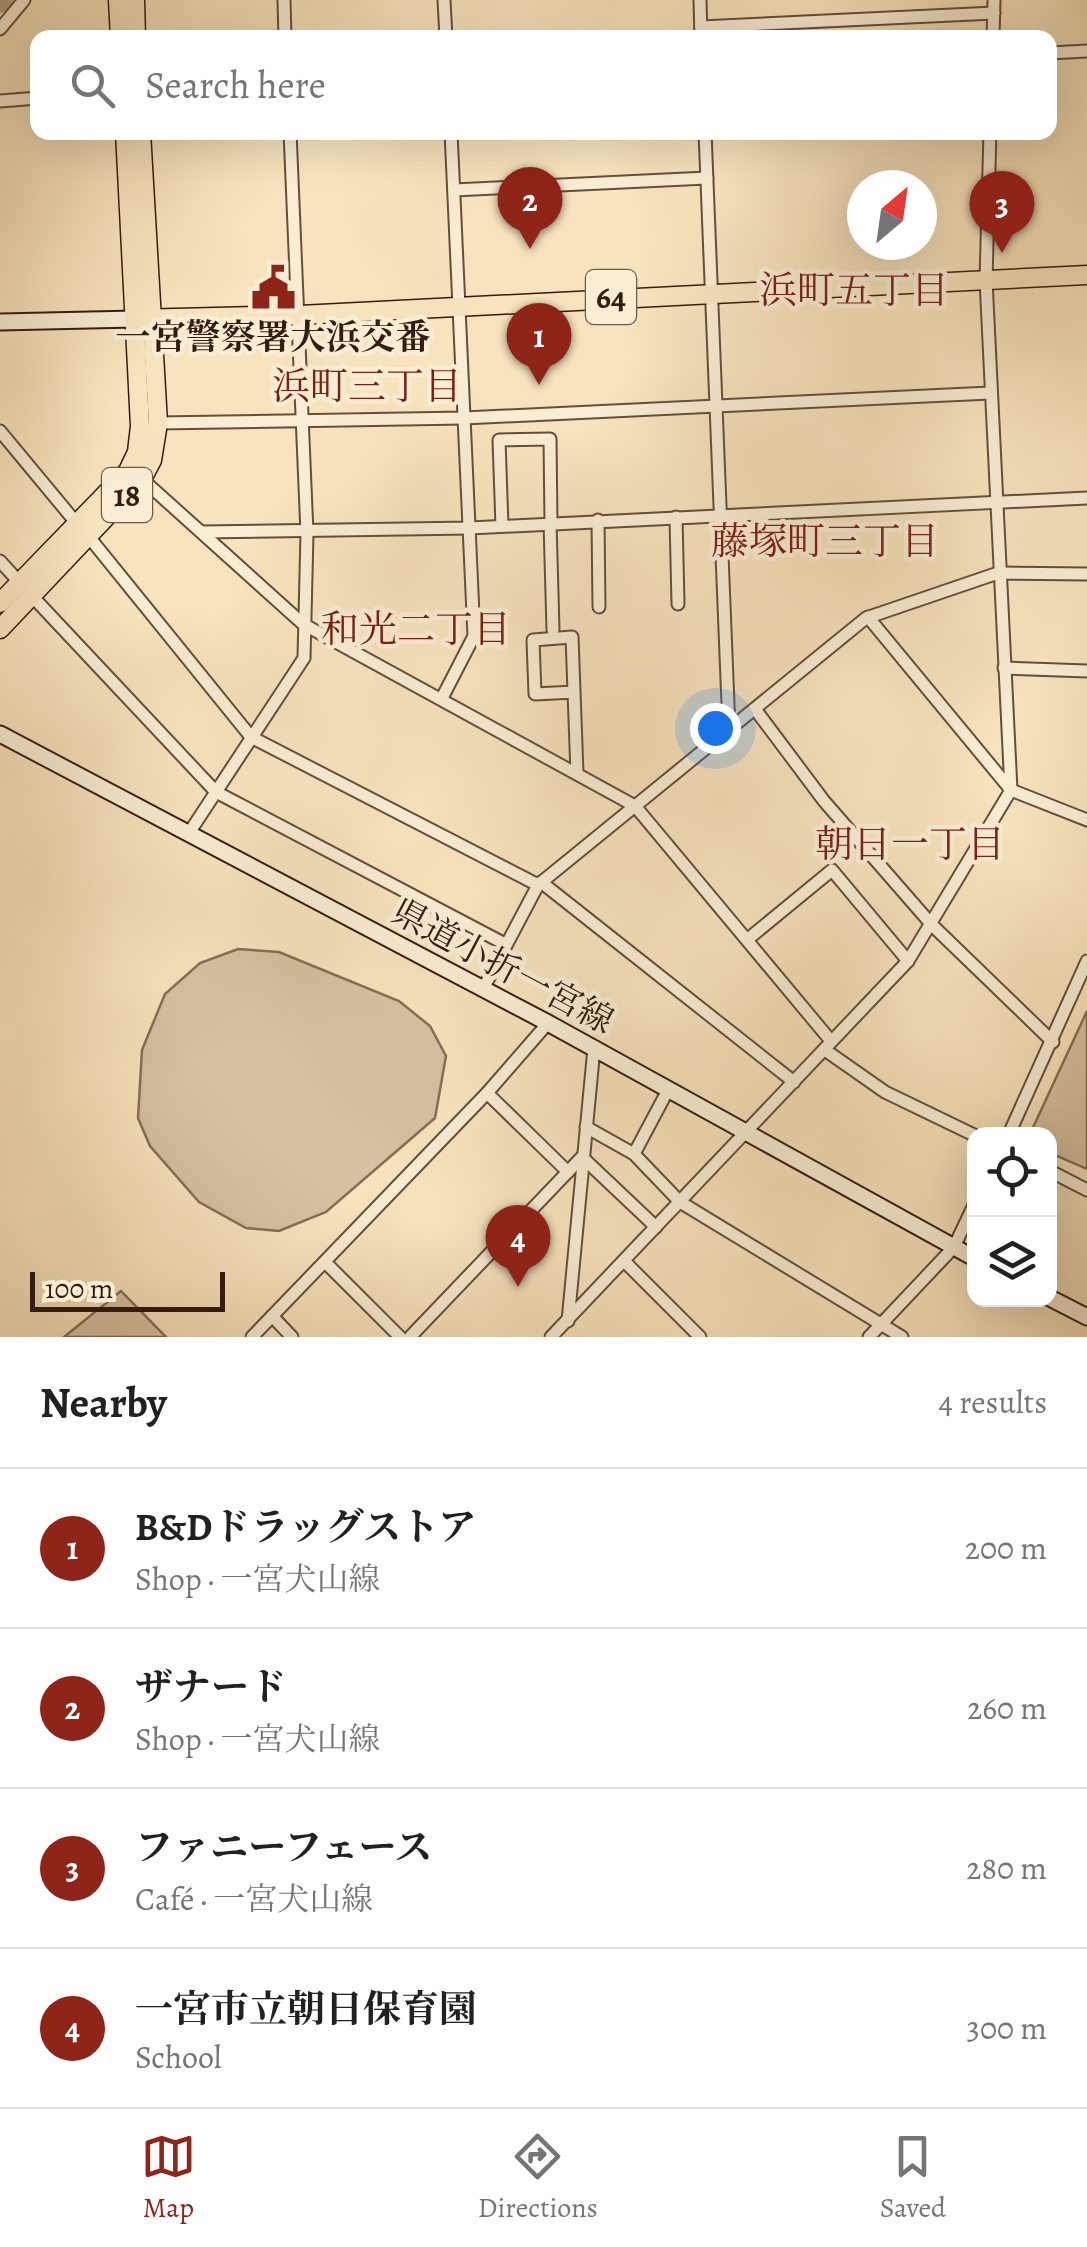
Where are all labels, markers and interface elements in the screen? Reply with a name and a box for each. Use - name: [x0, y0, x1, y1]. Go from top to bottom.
- search box: [30, 30, 1057, 140]
- icon: search: [65, 58, 120, 113]
- text: Search here: [145, 59, 326, 111]
- pin: 2: [498, 166, 562, 249]
- north arrow: [847, 170, 937, 260]
- pin: 3: [970, 170, 1034, 253]
- public building icon: 一宮警察署大浜交番: [249, 263, 297, 311]
- district label: 浜町五丁目: [759, 264, 949, 316]
- road number: 64: [586, 270, 636, 324]
- pin: 1: [506, 302, 572, 385]
- place label: 一宮警察署大浜交番: [115, 313, 431, 361]
- district label: 浜町三丁目: [272, 360, 462, 412]
- road number: 18: [102, 468, 152, 522]
- district label: 藤塚町三丁目: [711, 515, 939, 567]
- district label: 和光二丁目: [321, 603, 511, 655]
- your location: [690, 703, 741, 754]
- district label: 朝日一丁目: [815, 818, 1005, 870]
- street label: 県道小折一宮線: [384, 887, 622, 1045]
- map controls: [967, 1127, 1057, 1307]
- button: locate: [967, 1127, 1057, 1217]
- pin: 4: [486, 1204, 550, 1287]
- button: layers: [967, 1217, 1057, 1307]
- scale bar: [30, 1267, 225, 1312]
- text: 100 m: [45, 1270, 113, 1308]
- text: Nearby: [40, 1374, 167, 1431]
- text: 4 results: [938, 1380, 1047, 1424]
- text: B&Dドラッグストア: [135, 1501, 476, 1553]
- text: 1: [67, 1526, 78, 1570]
- text: 200 m: [965, 1526, 1047, 1570]
- text: Shop · 一宮犬山線: [135, 1557, 381, 1601]
- text: ザナード: [135, 1661, 287, 1713]
- text: 2: [65, 1686, 80, 1730]
- text: 260 m: [967, 1686, 1047, 1730]
- text: Shop · 一宮犬山線: [135, 1717, 381, 1761]
- text: ファニーフェース: [135, 1821, 433, 1873]
- text: 3: [66, 1846, 79, 1890]
- text: 280 m: [966, 1846, 1047, 1890]
- text: Café · 一宮犬山線: [135, 1877, 373, 1921]
- text: 一宮市立朝日保育園: [135, 1983, 477, 2035]
- text: 4: [65, 2006, 80, 2050]
- text: 300 m: [967, 2006, 1047, 2050]
- text: School: [135, 2035, 222, 2079]
- tab: Map: [141, 2129, 196, 2227]
- tab: Directions: [478, 2129, 598, 2227]
- tab: Saved: [880, 2129, 946, 2227]

